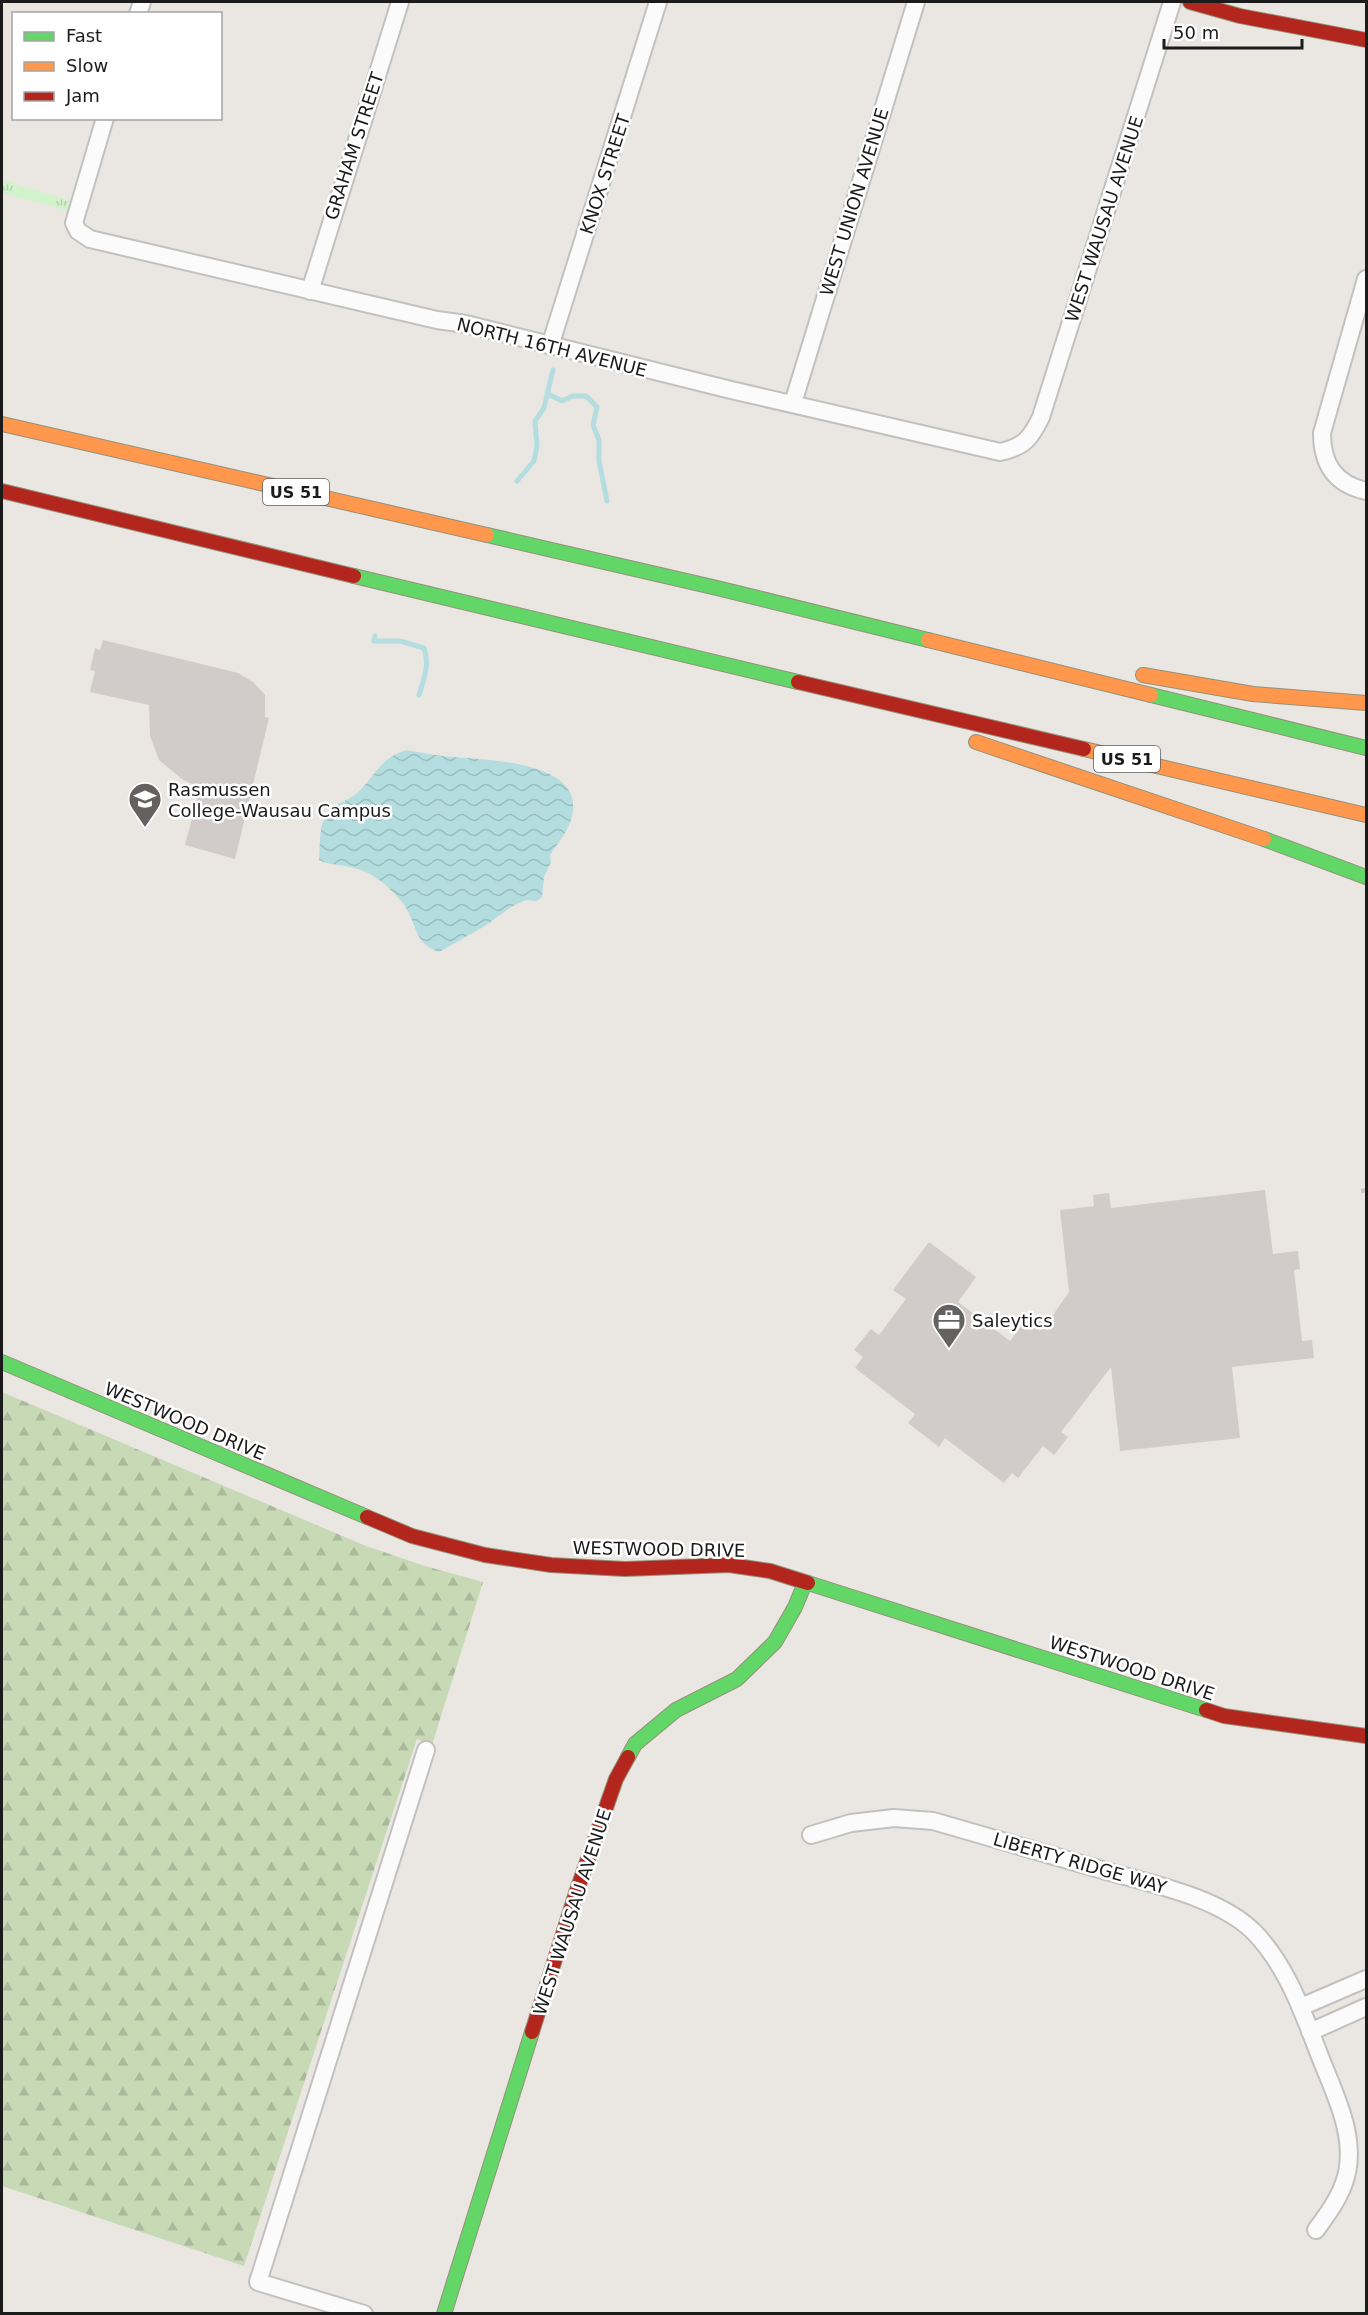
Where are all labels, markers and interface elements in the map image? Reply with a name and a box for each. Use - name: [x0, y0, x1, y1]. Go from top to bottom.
- legend: [12, 12, 222, 120]
- scale bar: [1164, 12, 1302, 50]
- text: 50 m: [1173, 22, 1219, 43]
- text: Fast: [66, 25, 102, 46]
- text: Slow: [66, 55, 108, 76]
- street label: GRAHAM STREET: [320, 69, 388, 222]
- text: Jam: [65, 85, 100, 106]
- street label: WEST UNION AVENUE: [815, 105, 893, 299]
- street label: KNOX STREET: [576, 110, 635, 237]
- street label: WEST WAUSAU AVENUE: [1061, 113, 1147, 325]
- street label: NORTH 16TH AVENUE: [455, 313, 649, 381]
- road number: US 51: [263, 479, 329, 505]
- road number: US 51: [1094, 746, 1160, 772]
- place label: Rasmussen College-Wausau Campus: [168, 779, 391, 821]
- school or university icon: Rasmussen College-Wausau Campus: [127, 781, 163, 828]
- office icon: Saleytics: [931, 1302, 967, 1349]
- place label: Saleytics: [972, 1310, 1053, 1331]
- street label: WESTWOOD DRIVE: [101, 1378, 269, 1464]
- street label: WESTWOOD DRIVE: [572, 1537, 746, 1561]
- street label: WESTWOOD DRIVE: [1047, 1631, 1217, 1705]
- street label: WEST WAUSAU AVENUE: [529, 1806, 615, 2018]
- street label: LIBERTY RIDGE WAY: [991, 1828, 1170, 1898]

